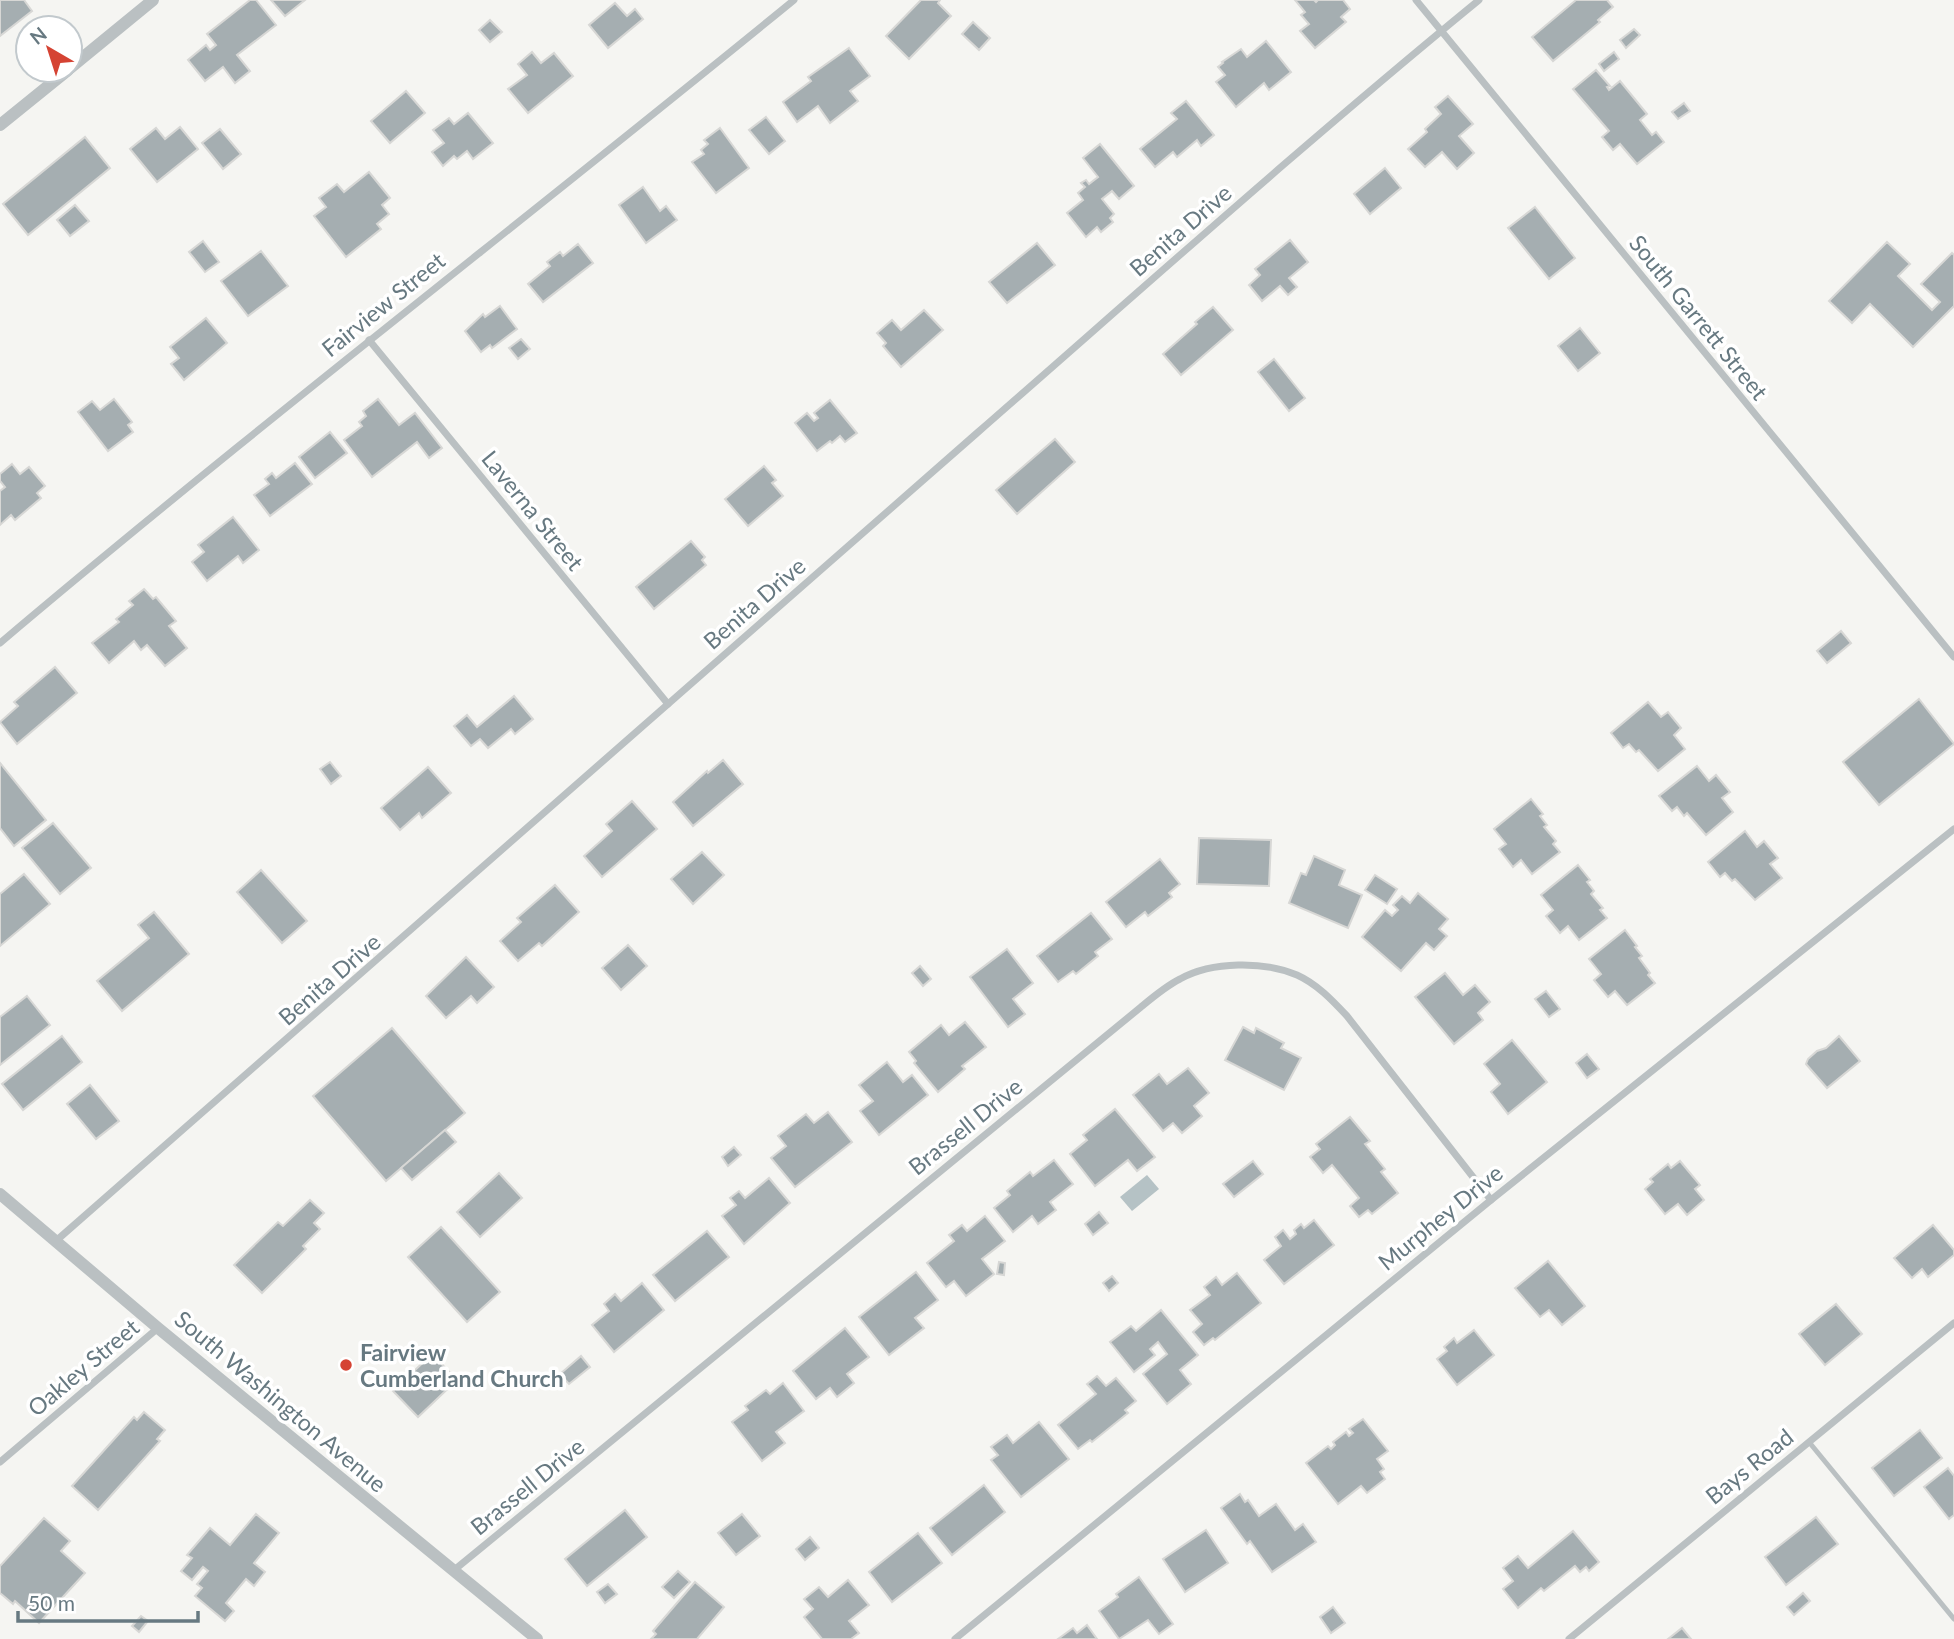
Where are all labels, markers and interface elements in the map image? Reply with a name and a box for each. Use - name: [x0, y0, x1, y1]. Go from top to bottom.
- north arrow: [14, 14, 84, 84]
- text: N: [25, 22, 51, 49]
- street label: Benita Drive: [1123, 178, 1237, 282]
- street label: South Garrett Street: [1624, 229, 1775, 406]
- street label: Fairview Street: [316, 245, 451, 362]
- street label: Laverna Street: [476, 445, 590, 576]
- street label: Benita Drive: [697, 551, 811, 655]
- street label: Benita Drive: [272, 927, 386, 1031]
- street label: Brassell Drive: [903, 1072, 1027, 1180]
- street label: Murphey Drive: [1372, 1158, 1508, 1276]
- street label: South Washington Avenue: [170, 1304, 392, 1498]
- street label: Oakley Street: [22, 1312, 145, 1422]
- place label: Fairview Cumberland Church: [360, 1338, 564, 1392]
- marker: Fairview Cumberland Church: [338, 1357, 354, 1373]
- street label: Bays Road: [1700, 1422, 1798, 1510]
- street label: Brassell Drive: [465, 1432, 589, 1540]
- scale bar: [18, 1580, 198, 1624]
- text: 50 m: [28, 1590, 75, 1615]

